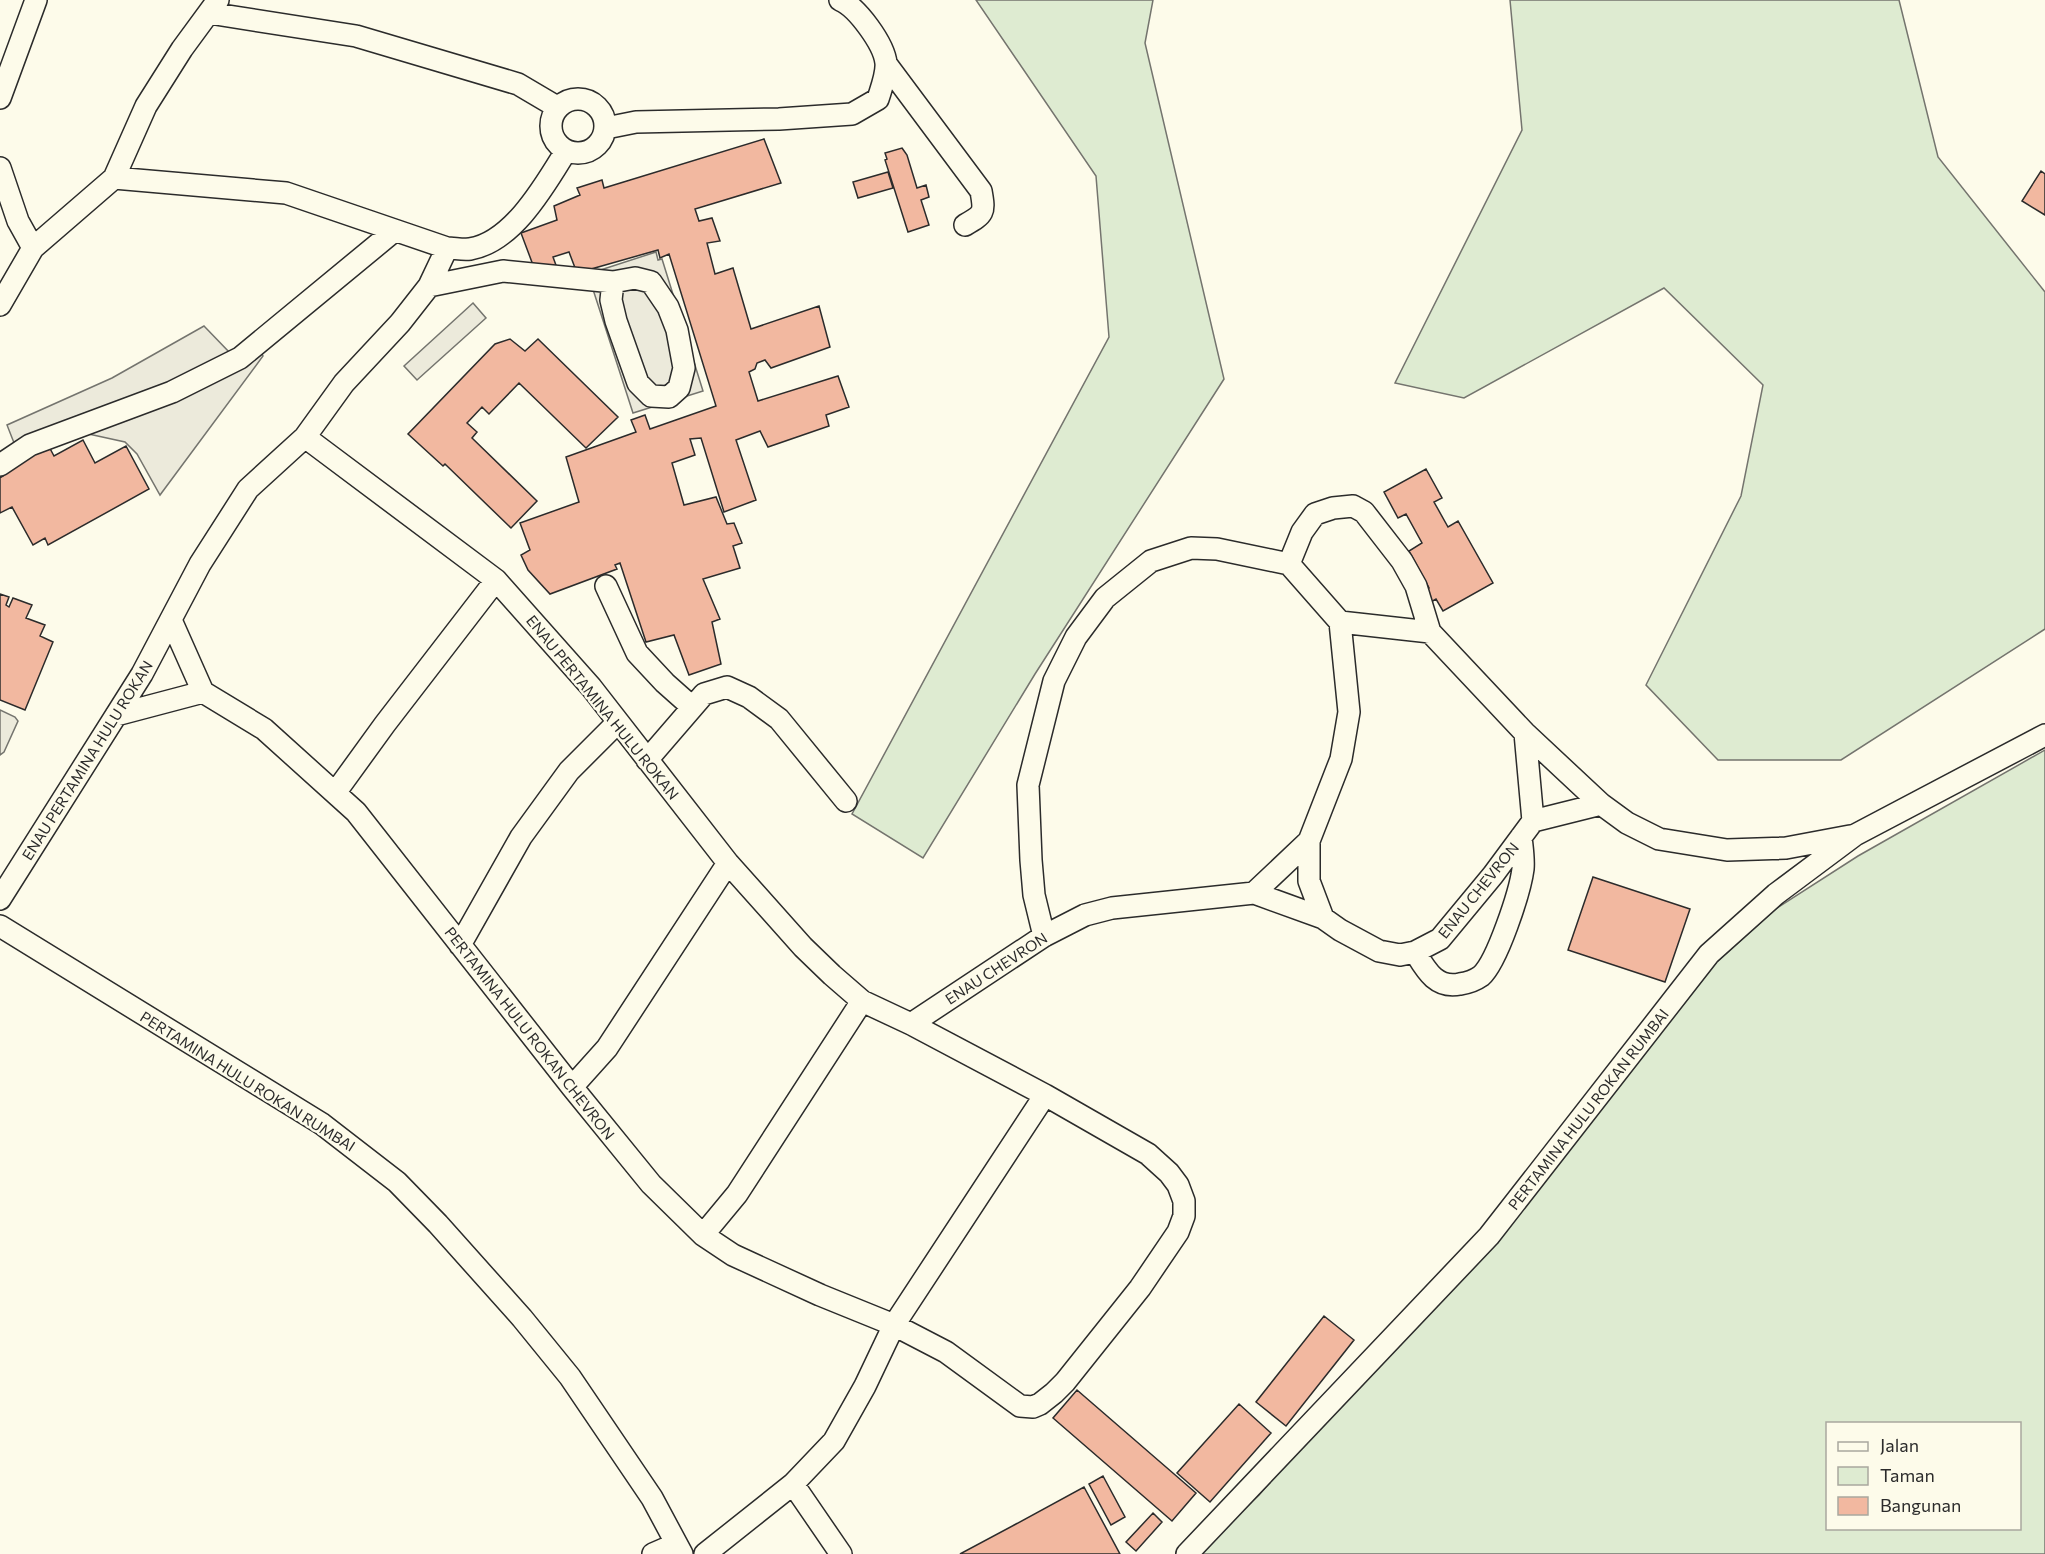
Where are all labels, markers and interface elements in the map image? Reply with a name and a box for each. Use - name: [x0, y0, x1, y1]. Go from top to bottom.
- street label: ENAU PERTAMINA HULU ROKAN: [523, 611, 683, 803]
- street label: ENAU PERTAMINA HULU ROKAN: [18, 657, 156, 863]
- street label: ENAU CHEVRON: [1434, 838, 1522, 942]
- street label: PERTAMINA HULU ROKAN CHEVRON: [441, 923, 619, 1143]
- street label: ENAU CHEVRON: [942, 928, 1050, 1008]
- street label: PERTAMINA HULU ROKAN RUMBAI: [1504, 1005, 1672, 1213]
- street label: PERTAMINA HULU ROKAN RUMBAI: [137, 1007, 359, 1155]
- legend: [1826, 1422, 2021, 1530]
- text: Jalan: [1880, 1434, 1919, 1456]
- text: Taman: [1880, 1464, 1935, 1486]
- text: Bangunan: [1880, 1494, 1961, 1516]

